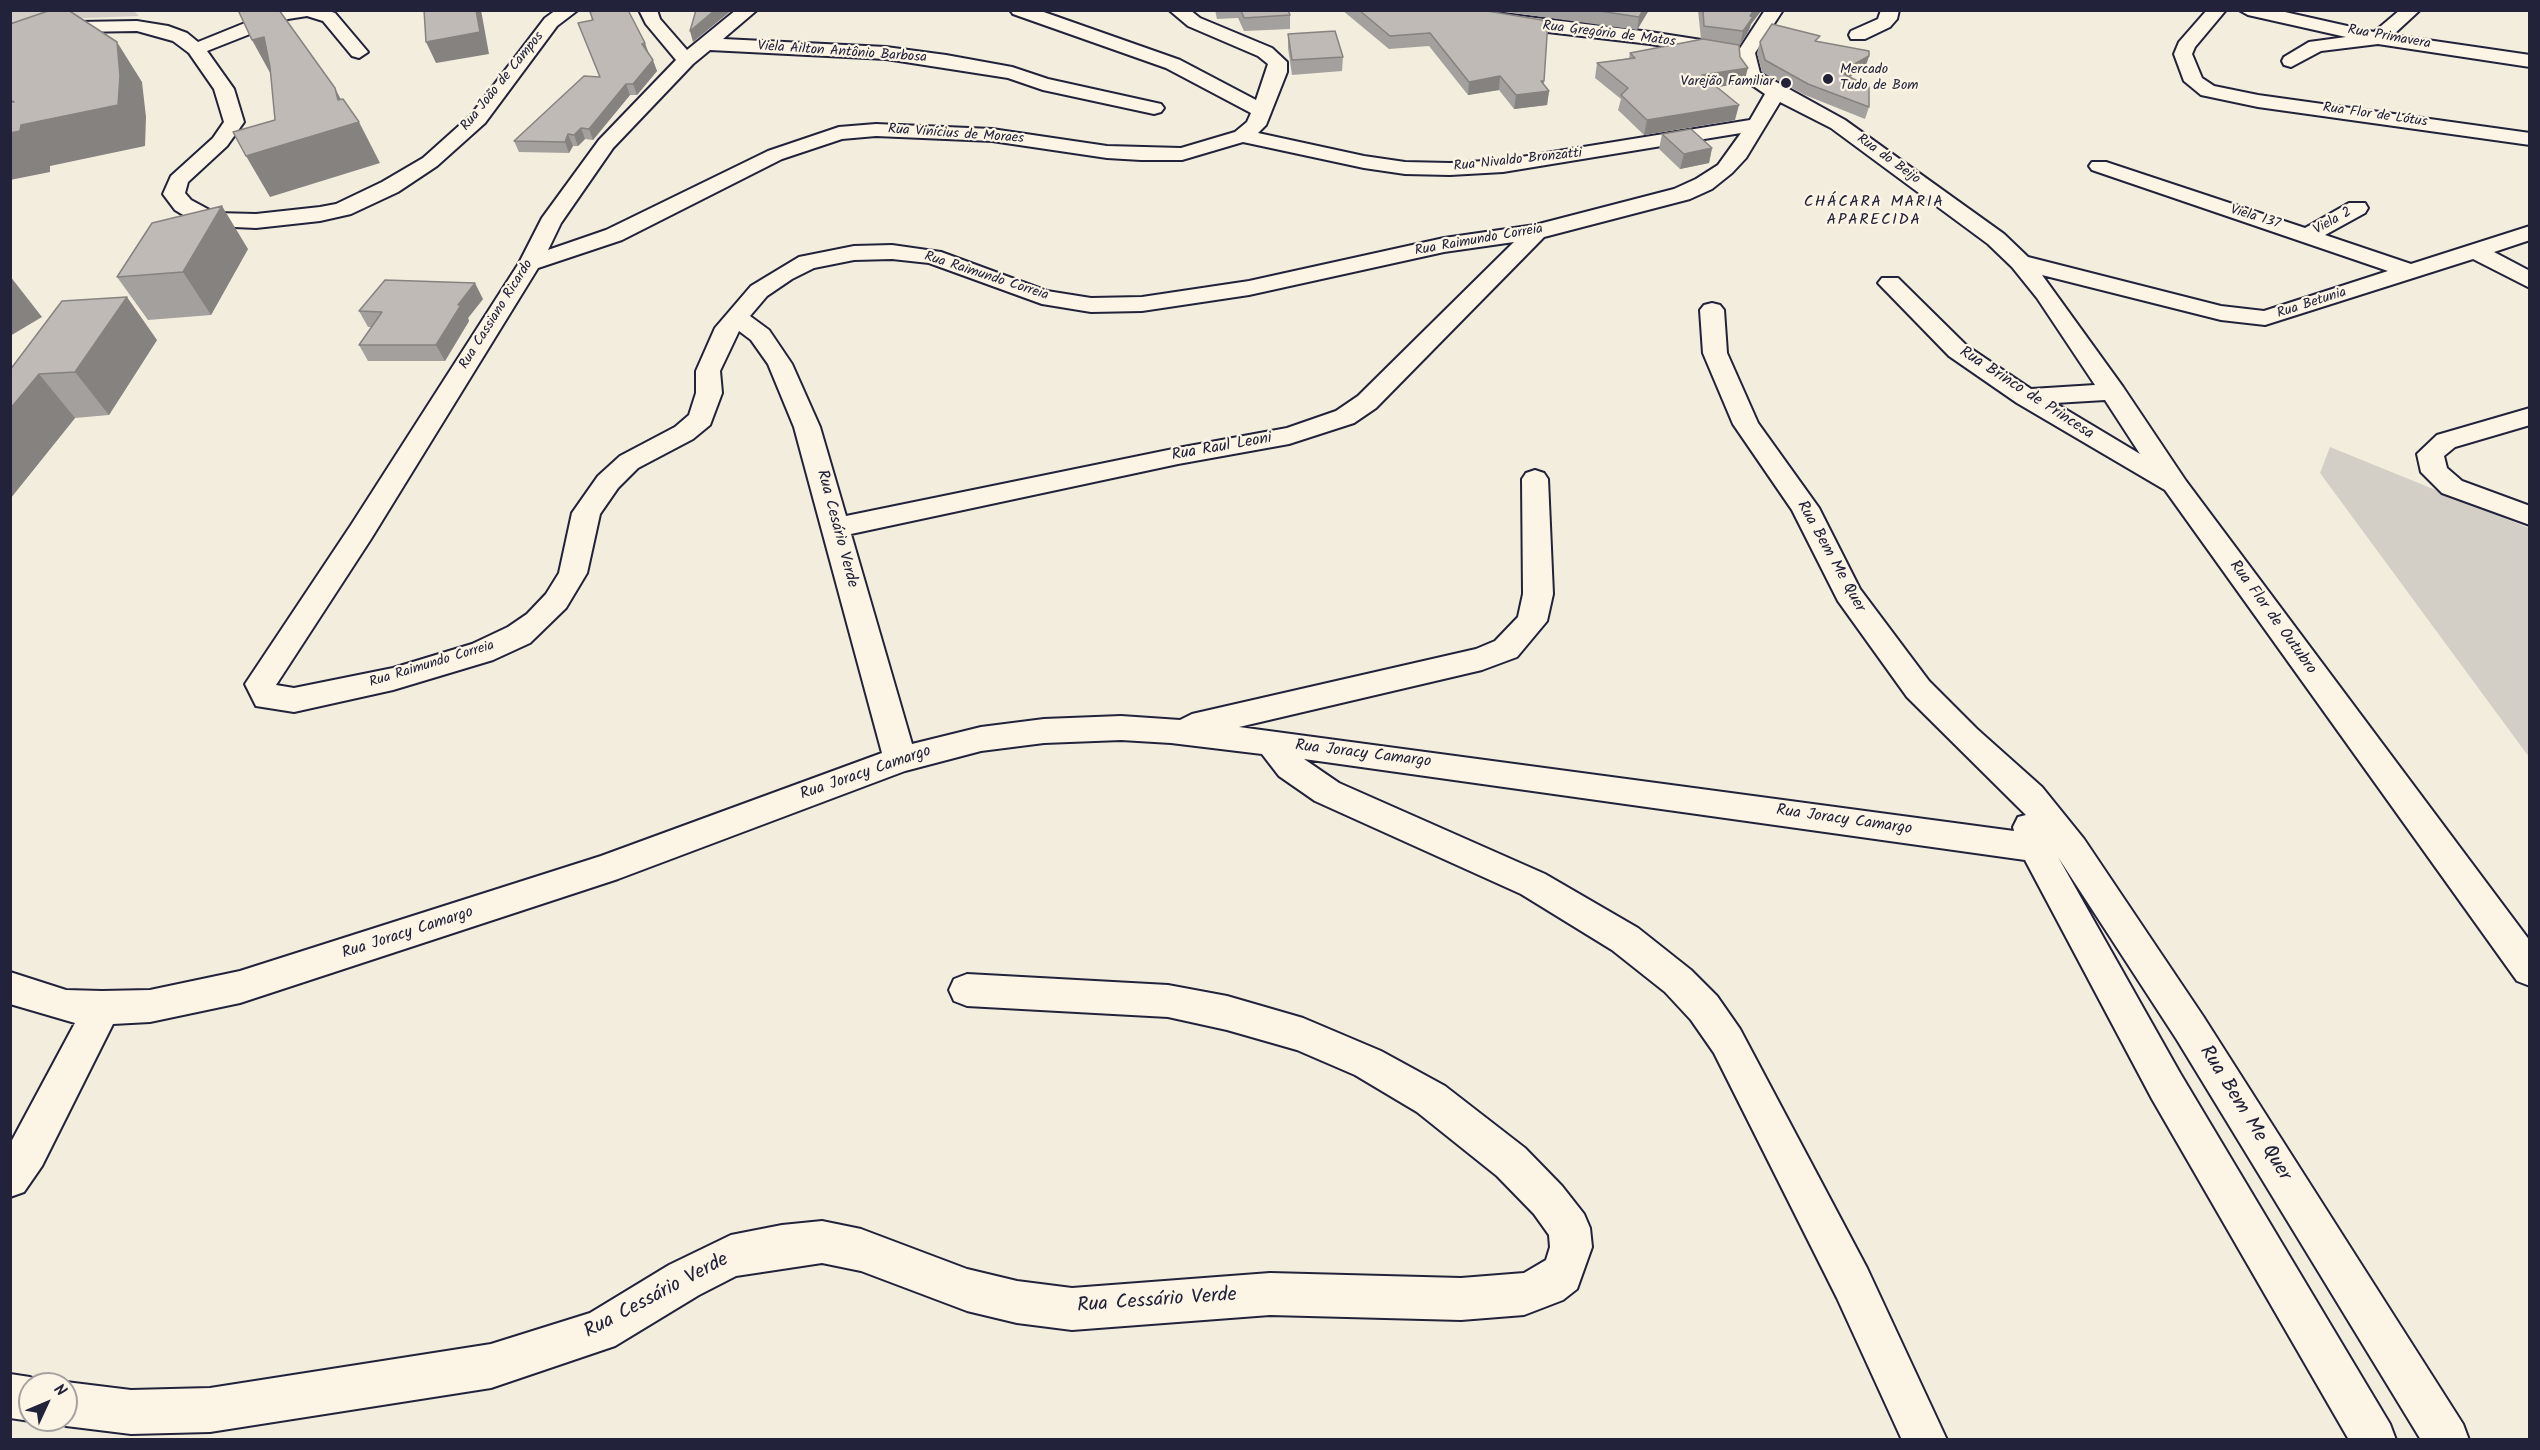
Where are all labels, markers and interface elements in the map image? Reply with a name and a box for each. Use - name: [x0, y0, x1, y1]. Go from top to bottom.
- street label: Rua Gregório de Matos: [1542, 19, 1676, 51]
- street label: Rua Primavera: [2346, 22, 2432, 54]
- street label: Rua João de Campos: [458, 29, 548, 135]
- street label: Viela Ailton Antônio Barbosa: [757, 39, 927, 67]
- place label: Mercado Tudo de Bom: [1840, 63, 1918, 96]
- marker: Mercado Tudo de Bom: [1821, 72, 1835, 86]
- place label: Varejão Familiar: [1681, 75, 1774, 91]
- marker: Varejão Familiar: [1779, 76, 1793, 90]
- street label: Rua Flor de Lótus: [2322, 100, 2428, 132]
- street label: Rua Vinícius de Moraes: [887, 122, 1025, 148]
- street label: Rua do Beijo: [1853, 131, 1923, 189]
- street label: Rua Nivaldo Bronzatti: [1453, 146, 1583, 176]
- district label: CHÁCARA MARIA APARECIDA: [1804, 193, 1944, 231]
- street label: Viela 137: [2228, 202, 2282, 234]
- street label: Viela 2: [2311, 205, 2355, 239]
- street label: Rua Raimundo Correia: [1414, 221, 1544, 261]
- street label: Rua Raimundo Correia: [922, 249, 1050, 305]
- street label: Rua Cassiano Ricardo: [457, 257, 537, 373]
- street label: Rua Betunia: [2275, 285, 2349, 323]
- street label: Rua Brinco de Princesa: [1955, 343, 2097, 445]
- street label: Rua Raul Leoni: [1170, 430, 1274, 466]
- street label: Rua Cesário Verde: [811, 468, 861, 590]
- street label: Rua Bem Me Quer: [1791, 498, 1869, 616]
- street label: Rua Flor de Outubro: [2224, 557, 2320, 679]
- street label: Rua Raimundo Correia: [368, 638, 496, 692]
- street label: Rua Joracy Camargo: [1294, 737, 1432, 773]
- street label: Rua Joracy Camargo: [798, 743, 934, 805]
- street label: Rua Joracy Camargo: [1775, 802, 1913, 840]
- street label: Rua Joracy Camargo: [340, 904, 476, 964]
- street label: Rua Bem Me Quer: [2193, 1042, 2295, 1186]
- street label: Rua Cessário Verde: [581, 1249, 733, 1345]
- street label: Rua Cessário Verde: [1076, 1284, 1238, 1320]
- north arrow: [18, 1372, 78, 1432]
- text: N: [47, 1378, 72, 1403]

